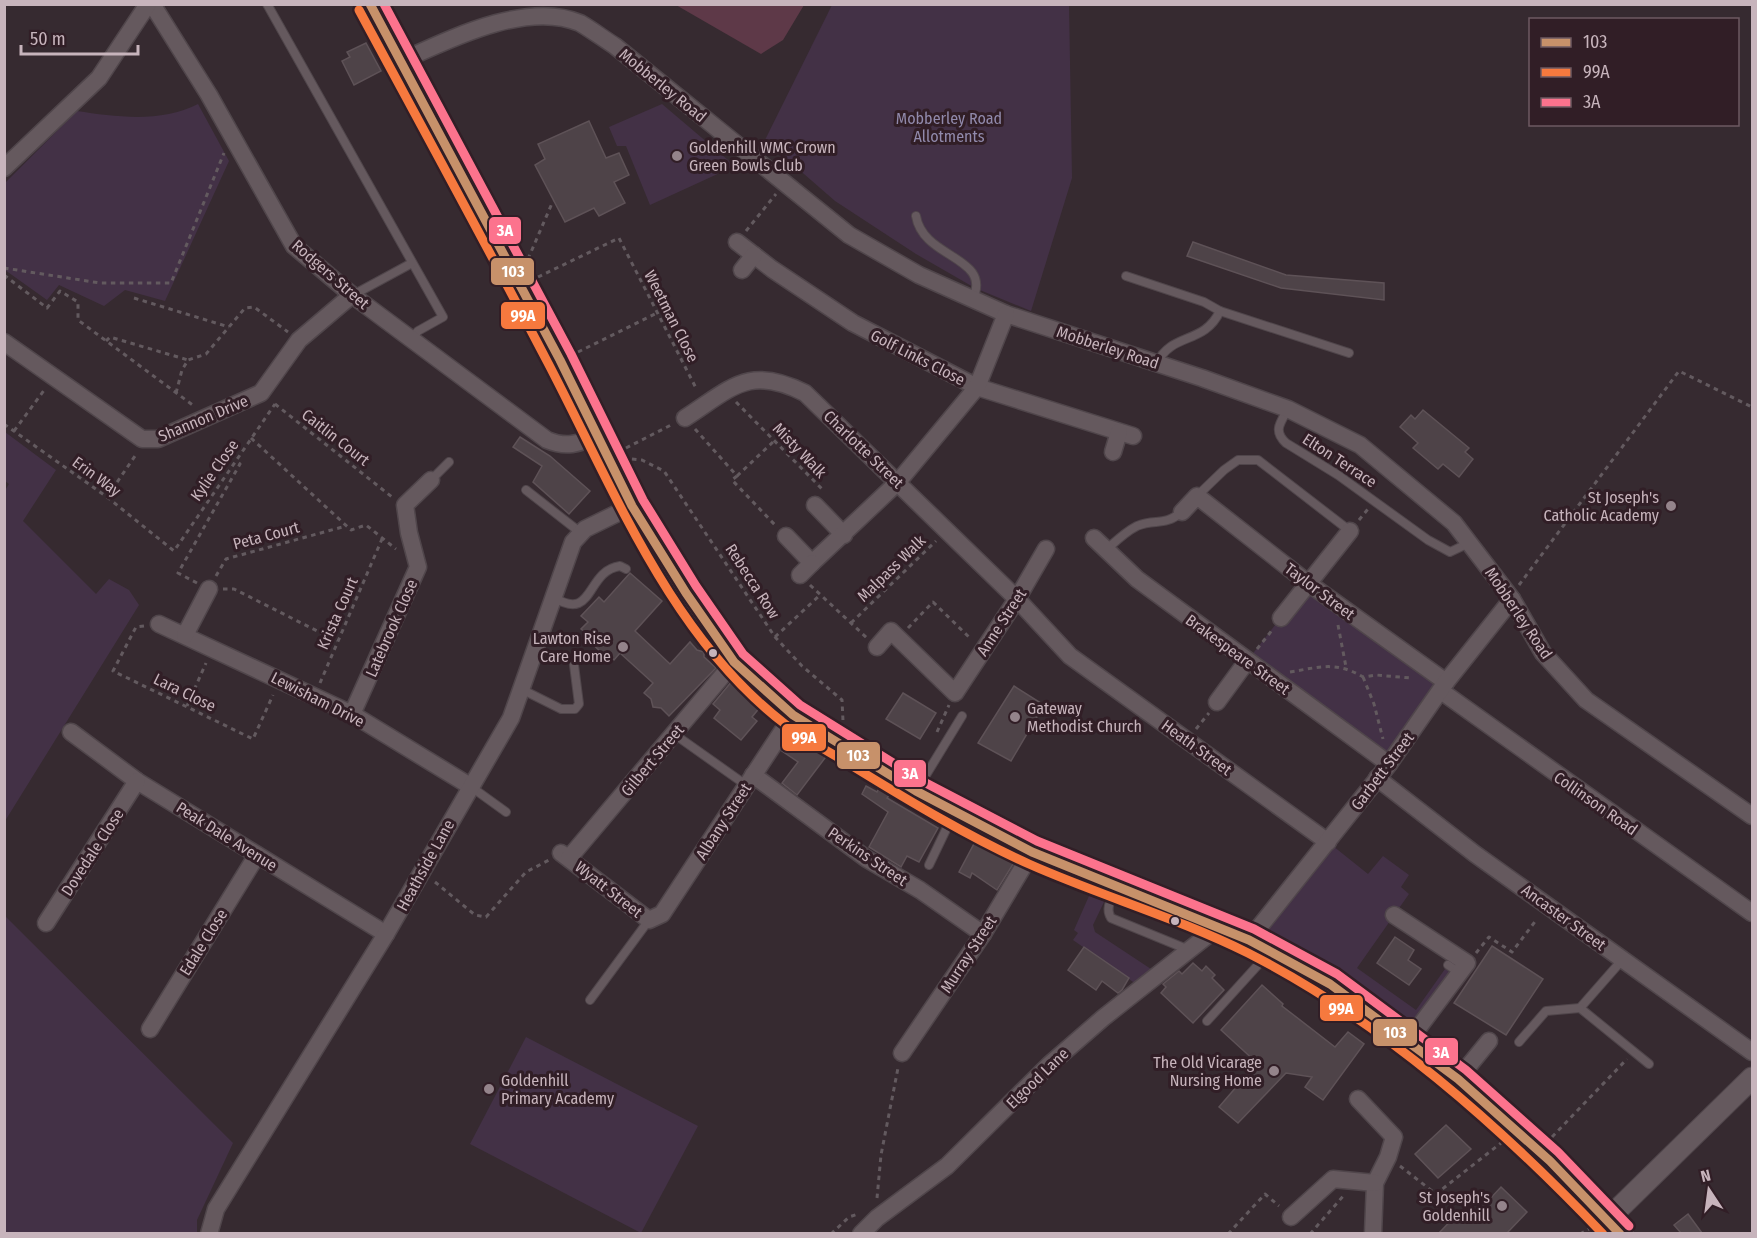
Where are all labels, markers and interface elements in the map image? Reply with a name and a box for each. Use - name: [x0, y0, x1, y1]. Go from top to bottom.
- scale bar: [21, 18, 138, 56]
- legend: [1529, 18, 1739, 126]
- text: 50 m: [30, 28, 66, 50]
- text: 103: [1583, 31, 1607, 53]
- street label: Mobberley Road: [615, 45, 710, 126]
- text: 99A: [1583, 61, 1610, 83]
- text: 3A: [1583, 91, 1601, 113]
- park label: Mobberley Road Allotments: [896, 109, 1002, 146]
- place label: Goldenhill WMC Crown Green Bowls Club: [689, 138, 836, 175]
- marker: Goldenhill WMC Crown Green Bowls Club: [670, 149, 684, 163]
- line badge: 3A: [488, 216, 522, 245]
- text: 3A: [496, 221, 513, 240]
- street label: Rodgers Street: [288, 236, 374, 314]
- line badge: 103: [490, 257, 535, 286]
- text: 103: [502, 262, 525, 281]
- street label: Weetman Close: [640, 267, 703, 365]
- line badge: 99A: [500, 301, 546, 330]
- text: 99A: [510, 306, 536, 325]
- street label: Mobberley Road: [1054, 322, 1161, 373]
- street label: Golf Links Close: [867, 326, 968, 389]
- street label: Shannon Drive: [156, 391, 251, 446]
- street label: Caitlin Court: [298, 405, 374, 470]
- street label: Charlotte Street: [820, 407, 908, 493]
- street label: Misty Walk: [769, 419, 831, 482]
- street label: Elton Terrace: [1299, 429, 1380, 491]
- street label: Kylie Close: [186, 436, 243, 505]
- street label: Erin Way: [69, 452, 125, 501]
- place label: St Joseph's Catholic Academy: [1543, 488, 1660, 525]
- marker: St Joseph's Catholic Academy: [1664, 499, 1678, 513]
- street label: Peta Court: [231, 517, 302, 553]
- street label: Malpass Walk: [853, 531, 930, 606]
- street label: Rebecca Row: [721, 540, 784, 623]
- street label: Taylor Street: [1281, 559, 1359, 624]
- street label: Mobberley Road: [1481, 564, 1556, 663]
- street label: Krista Court: [313, 573, 362, 652]
- street label: Latebrook Close: [361, 576, 421, 680]
- street label: Anne Street: [973, 584, 1031, 659]
- street label: Brakespeare Street: [1182, 610, 1294, 699]
- place label: Lawton Rise Care Home: [533, 629, 611, 666]
- marker: Lawton Rise Care Home: [616, 640, 630, 654]
- unlabelled marker: [707, 647, 719, 659]
- street label: Lewisham Drive: [268, 668, 368, 731]
- street label: Lara Close: [151, 669, 219, 716]
- place label: Gateway Methodist Church: [1027, 699, 1142, 736]
- marker: Gateway Methodist Church: [1008, 710, 1022, 724]
- street label: Heath Street: [1158, 716, 1236, 780]
- street label: Gilbert Street: [617, 720, 688, 800]
- line badge: 99A: [781, 723, 827, 752]
- text: 99A: [791, 728, 817, 747]
- street label: Garbett Street: [1347, 728, 1418, 814]
- line badge: 103: [836, 741, 881, 770]
- text: 103: [847, 746, 870, 765]
- line badge: 3A: [893, 759, 927, 788]
- text: 3A: [901, 764, 918, 783]
- street label: Collinson Road: [1550, 768, 1641, 839]
- street label: Albany Street: [692, 779, 756, 863]
- street label: Peak Dale Avenue: [173, 798, 281, 875]
- street label: Dovedale Close: [57, 805, 128, 899]
- street label: Heathside Lane: [393, 816, 458, 914]
- street label: Perkins Street: [825, 823, 911, 890]
- street label: Wyatt Street: [571, 857, 647, 922]
- street label: Ancaster Street: [1518, 880, 1610, 955]
- street label: Edale Close: [176, 906, 231, 979]
- street label: Murray Street: [936, 911, 1001, 996]
- unlabelled marker: [1169, 915, 1181, 927]
- line badge: 99A: [1319, 994, 1364, 1022]
- text: 99A: [1328, 999, 1354, 1018]
- line badge: 103: [1372, 1018, 1418, 1047]
- text: 103: [1384, 1023, 1407, 1042]
- line badge: 3A: [1424, 1037, 1459, 1066]
- text: 3A: [1432, 1043, 1449, 1062]
- street label: Elgood Lane: [1002, 1044, 1073, 1113]
- place label: The Old Vicarage Nursing Home: [1153, 1053, 1262, 1090]
- marker: The Old Vicarage Nursing Home: [1267, 1064, 1281, 1078]
- place label: Goldenhill Primary Academy: [501, 1071, 615, 1108]
- marker: Goldenhill Primary Academy: [482, 1082, 496, 1096]
- north arrow: [1679, 1160, 1739, 1220]
- text: N: [1699, 1166, 1713, 1186]
- place label: St Joseph's Goldenhill: [1419, 1188, 1490, 1225]
- marker: St Joseph's Goldenhill: [1495, 1199, 1509, 1213]

